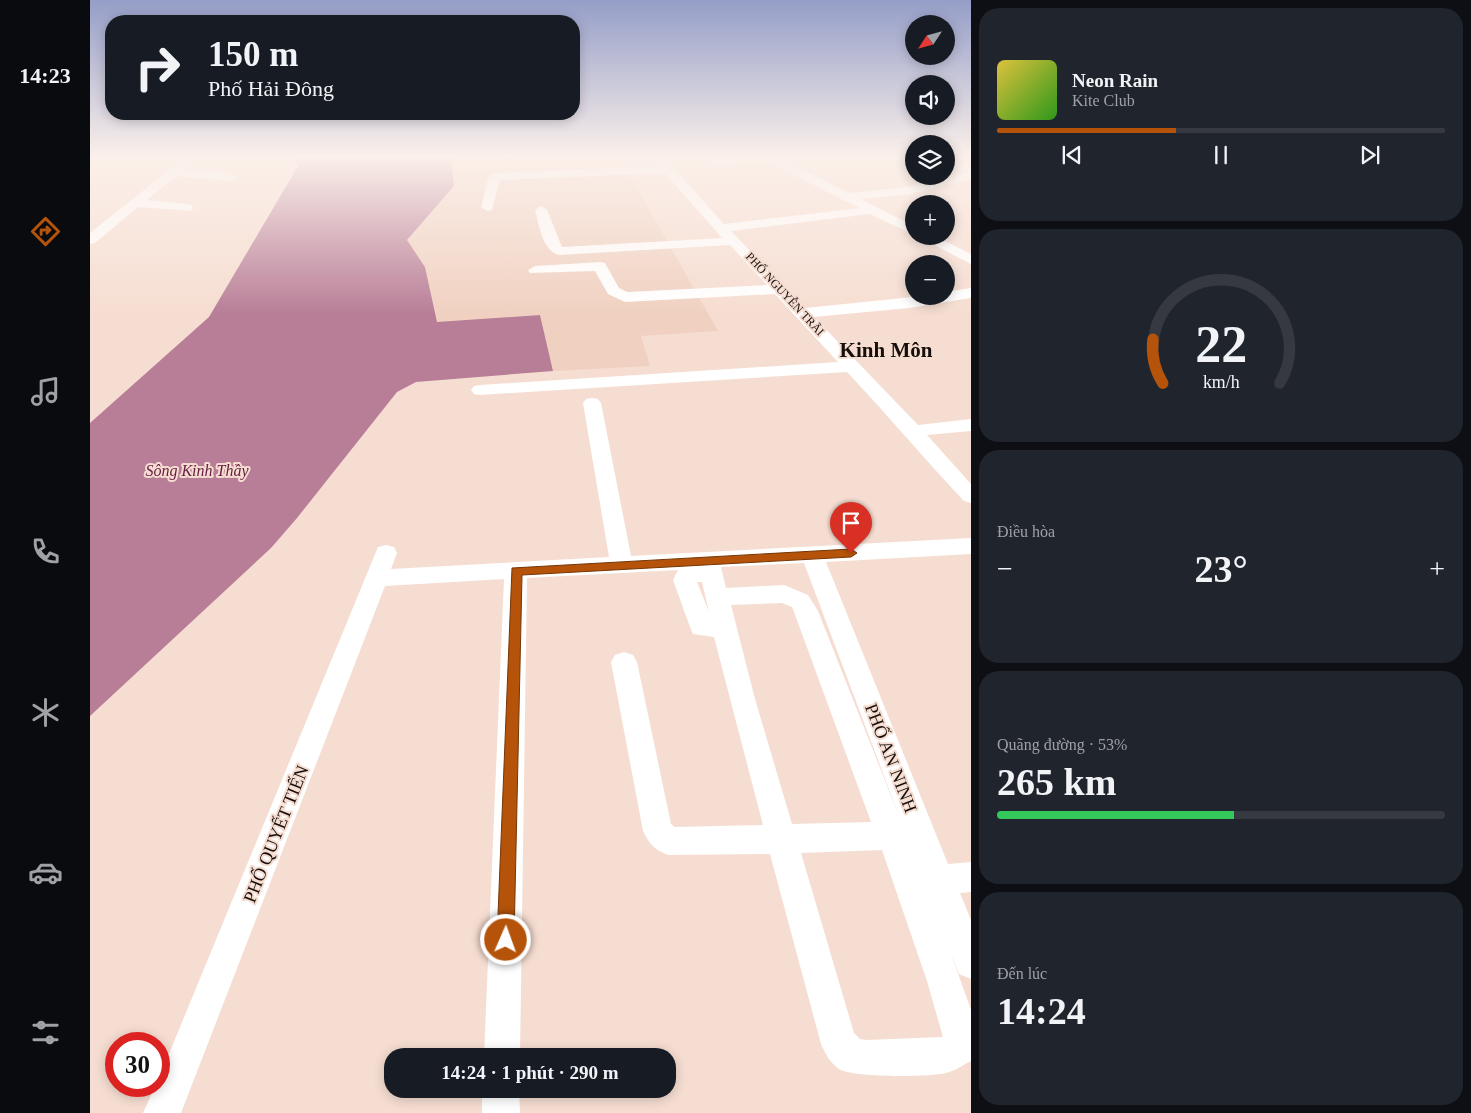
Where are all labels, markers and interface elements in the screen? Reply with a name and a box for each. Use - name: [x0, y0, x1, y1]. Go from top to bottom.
- north arrow: [905, 15, 955, 65]
- map controls: [905, 15, 955, 305]
- icon: right: [125, 35, 190, 100]
- text: 150 m: [208, 35, 298, 74]
- text: 14:23: [19, 63, 71, 88]
- text: Neon Rain: [1072, 70, 1158, 91]
- button: sound: [905, 75, 955, 125]
- text: Phố Hải Đông: [208, 76, 334, 101]
- text: Kite Club: [1072, 92, 1135, 109]
- button: layers: [905, 135, 955, 185]
- icon: previous: [1058, 141, 1086, 169]
- icon: pause: [1207, 141, 1235, 169]
- icon: next: [1356, 141, 1384, 169]
- button: +: [905, 195, 955, 245]
- icon: directions: [28, 214, 63, 249]
- street label: PHỐ NGUYỄN TRÃI: [743, 249, 828, 338]
- button: −: [905, 255, 955, 305]
- text: 22: [1195, 316, 1247, 373]
- district label: Kinh Môn: [840, 338, 933, 362]
- text: km/h: [1203, 372, 1239, 392]
- icon: music: [28, 374, 63, 409]
- water label: Sông Kinh Thầy: [145, 462, 249, 480]
- pin: [830, 502, 872, 553]
- icon: arrive: [837, 509, 865, 537]
- text: Điều hòa: [997, 523, 1055, 540]
- icon: phone: [28, 534, 63, 569]
- text: 23°: [1194, 548, 1248, 590]
- text: −: [997, 553, 1013, 584]
- text: +: [1429, 553, 1445, 584]
- icon: climate: [28, 695, 63, 730]
- street label: PHỐ AN NINH: [861, 700, 922, 815]
- text: Quãng đường · 53%: [997, 736, 1127, 753]
- text: 265 km: [997, 761, 1116, 803]
- street label: PHỐ QUYẾT TIẾN: [238, 762, 313, 906]
- icon: car: [28, 855, 63, 890]
- position arrow: [479, 913, 531, 965]
- text: Đến lúc: [997, 965, 1047, 982]
- text: 14:24: [997, 990, 1086, 1032]
- icon: filters: [28, 1015, 63, 1050]
- speed limit sign: 30: [105, 1032, 170, 1097]
- text: 14:24 · 1 phút · 290 m: [441, 1062, 619, 1083]

